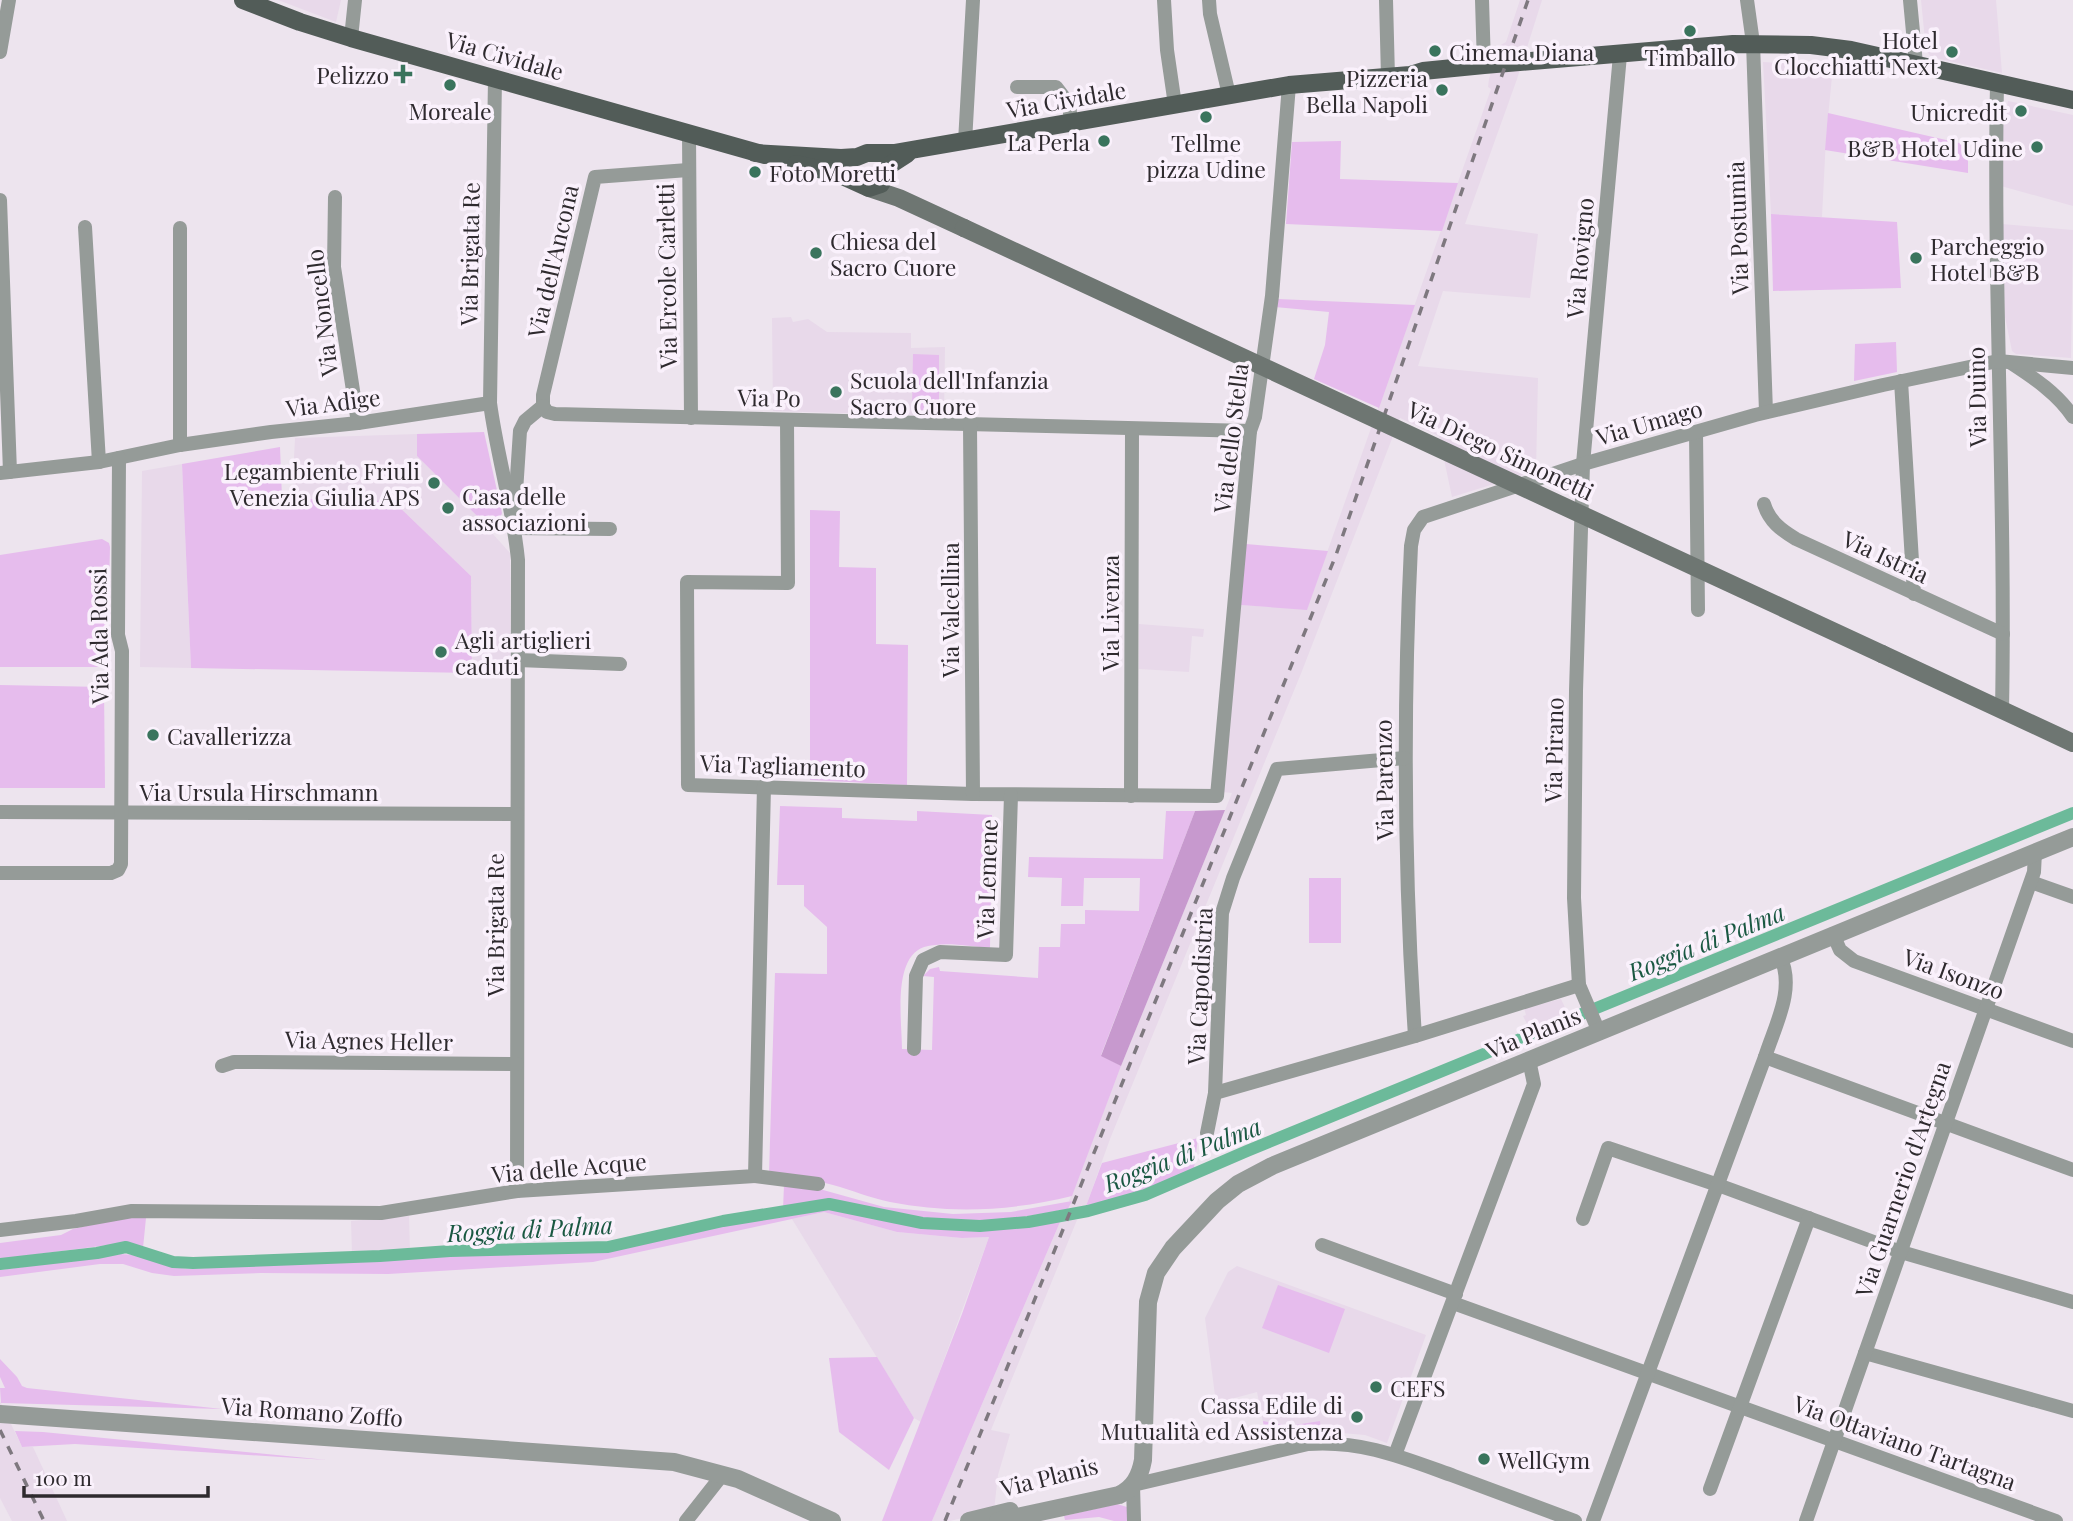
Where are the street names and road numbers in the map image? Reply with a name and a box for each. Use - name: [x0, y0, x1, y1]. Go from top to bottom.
- street label: Via Cividale: [442, 23, 567, 87]
- street label: Via Cividale: [1003, 73, 1128, 125]
- street label: Via Postumia: [1719, 160, 1755, 296]
- street label: Via dell'Ancona: [519, 181, 585, 341]
- street label: Via Brigata Re: [452, 182, 486, 327]
- street label: Via Ercole Carletti: [649, 183, 683, 370]
- street label: Via Rovigno: [1558, 196, 1600, 321]
- street label: Via Noncello: [298, 248, 344, 379]
- street label: Via Duino: [1960, 346, 1992, 449]
- street label: Via dello Stella: [1205, 361, 1255, 516]
- street label: Via Adige: [283, 381, 382, 423]
- street label: Via Po: [736, 381, 801, 413]
- street label: Via Umago: [1591, 392, 1706, 452]
- street label: Via Diego Simonetti: [1402, 393, 1600, 507]
- street label: Via Istria: [1837, 522, 1935, 590]
- street label: Via Valcellina: [934, 542, 965, 679]
- street label: Via Livenza: [1094, 554, 1125, 672]
- street label: Via Ada Rossi: [81, 567, 115, 705]
- street label: Via Pirano: [1537, 697, 1569, 804]
- street label: Via Parenzo: [1366, 719, 1400, 842]
- street label: Via Tagliamento: [699, 747, 866, 783]
- street label: Via Ursula Hirschmann: [139, 776, 379, 807]
- street label: Via Lemene: [968, 818, 1004, 941]
- street label: Via Brigata Re: [479, 853, 510, 998]
- street label: Via Capodistria: [1179, 906, 1219, 1067]
- street label: Via Isonzo: [1898, 940, 2009, 1006]
- street label: Via Planis: [1480, 999, 1585, 1065]
- street label: Via Agnes Heller: [284, 1023, 453, 1057]
- street label: Via Guarnerio d'Artegna: [1847, 1056, 1957, 1302]
- street label: Via delle Acque: [489, 1145, 648, 1189]
- street label: Via Ottaviano Tartagna: [1788, 1387, 2021, 1497]
- street label: Via Romano Zoffo: [219, 1389, 404, 1433]
- street label: Via Planis: [996, 1449, 1101, 1503]

